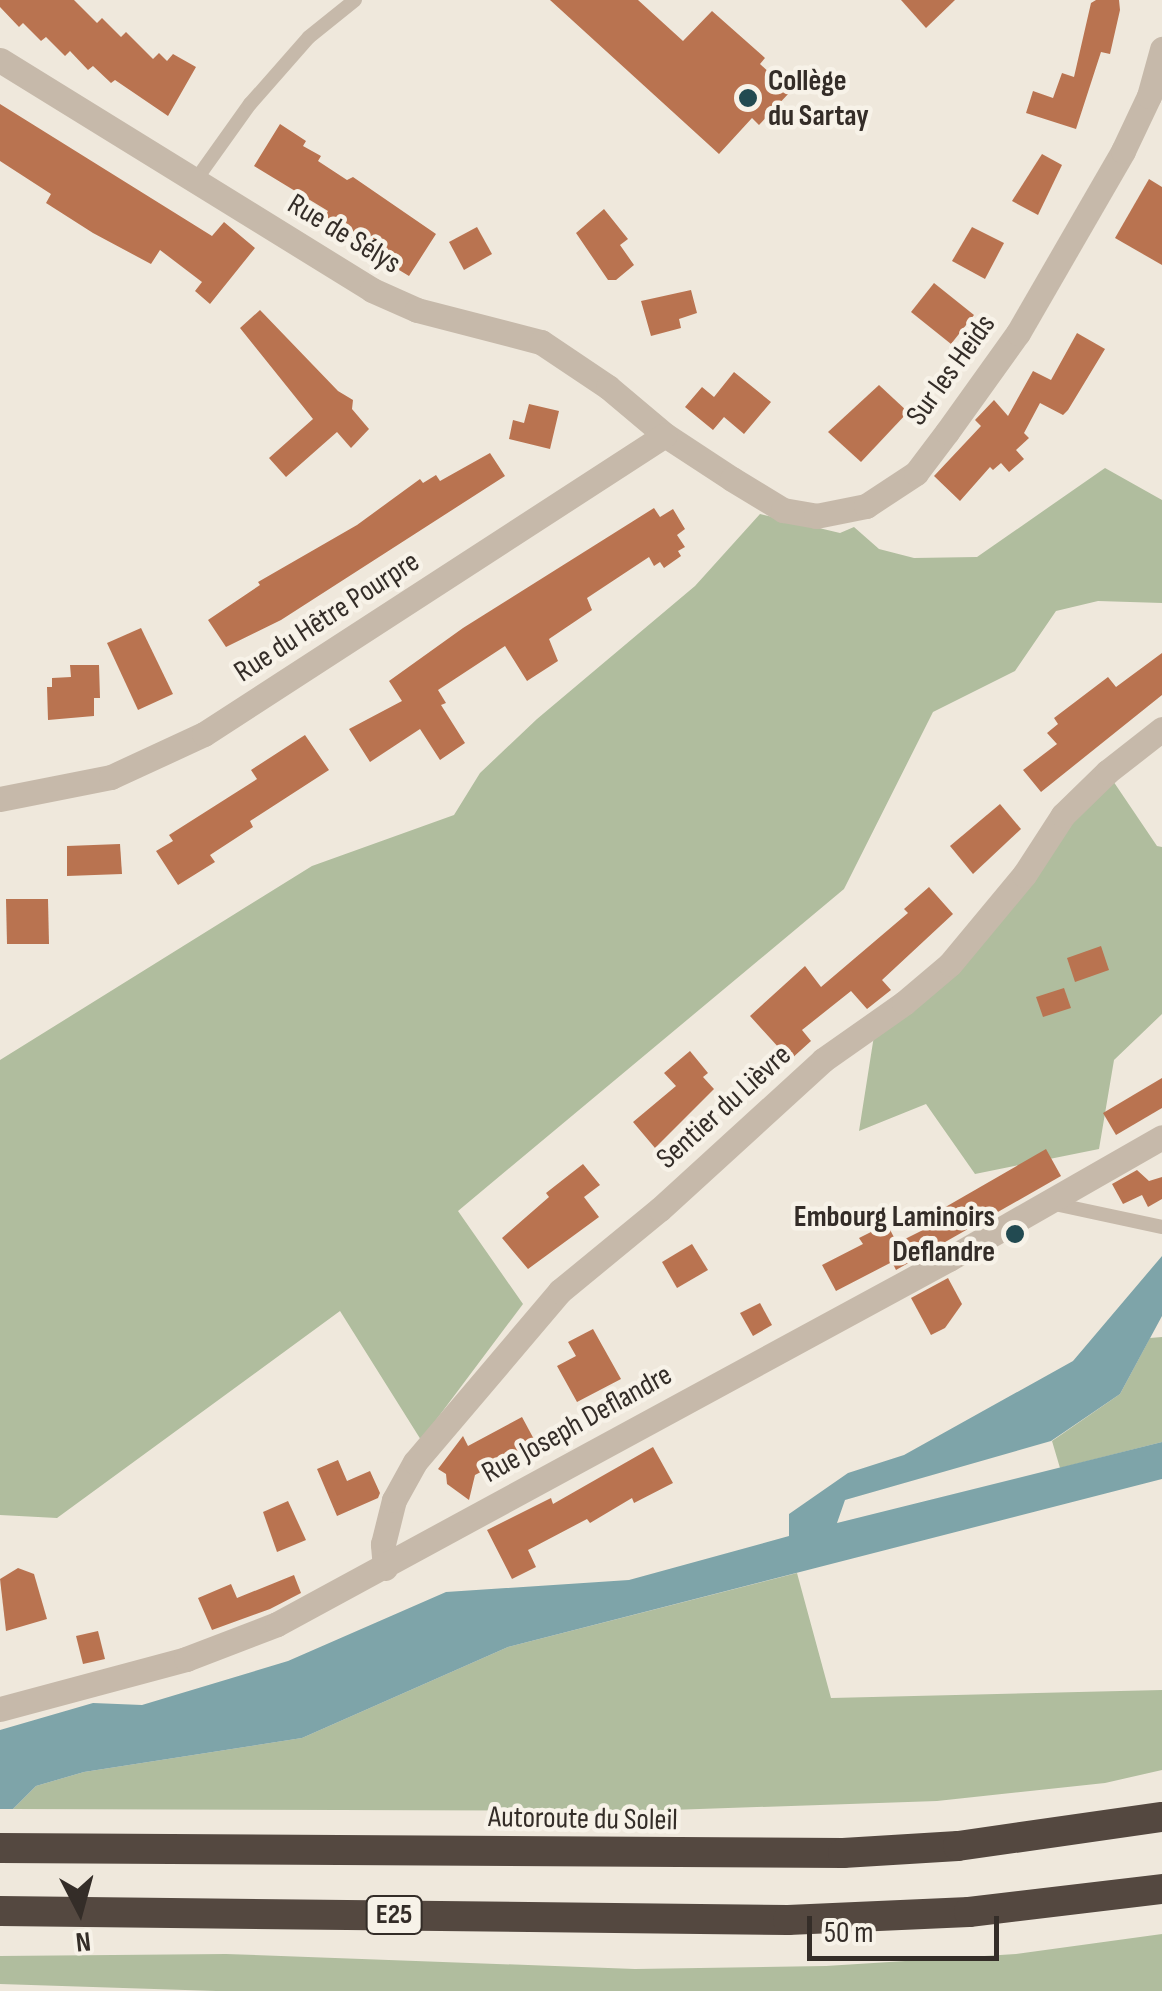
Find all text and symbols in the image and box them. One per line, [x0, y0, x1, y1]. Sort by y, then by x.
place label: Collège du Sartay [768, 63, 869, 134]
marker: Collège du Sartay [737, 87, 759, 109]
street label: Rue de Sélys [281, 186, 407, 282]
street label: Sur les Heids [899, 308, 1003, 432]
street label: Rue du Hêtre Pourpre [228, 544, 426, 690]
street label: Sentier du Lièvre [649, 1037, 799, 1177]
place label: Embourg Laminoirs Deflandre [794, 1199, 995, 1270]
marker: Embourg Laminoirs Deflandre [1004, 1223, 1026, 1245]
street label: Rue Joseph Deflandre [476, 1357, 678, 1491]
street label: Autoroute du Soleil [488, 1799, 678, 1839]
north arrow [30, 1861, 130, 1961]
road number: E25 [364, 1892, 424, 1938]
scale bar [812, 1896, 1004, 1958]
text: 50 m [824, 1915, 873, 1951]
text: N [74, 1924, 92, 1959]

